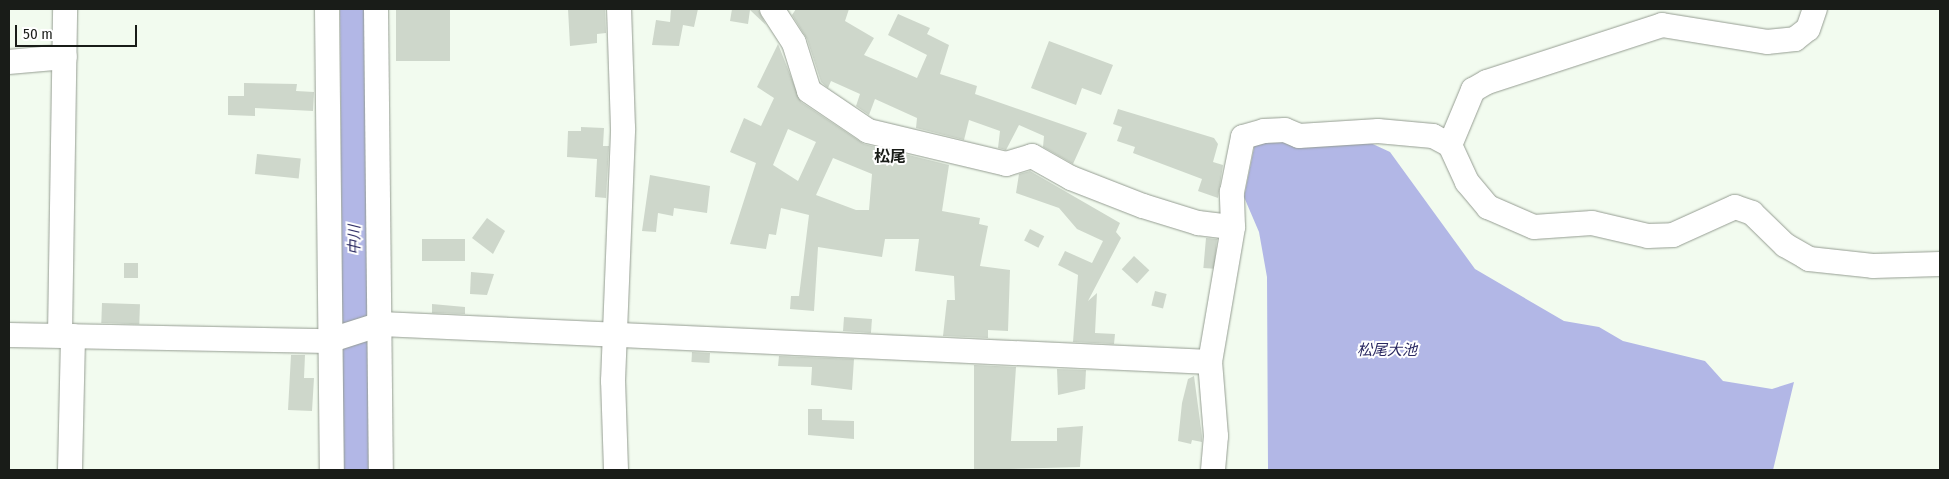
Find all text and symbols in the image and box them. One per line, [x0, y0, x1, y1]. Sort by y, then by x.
scale bar [18, 15, 140, 47]
text: 50 m [23, 25, 53, 43]
district label: 松尾 [874, 147, 906, 167]
water label: 中川 [346, 225, 364, 255]
water label: 松尾大池 [1357, 342, 1417, 360]

